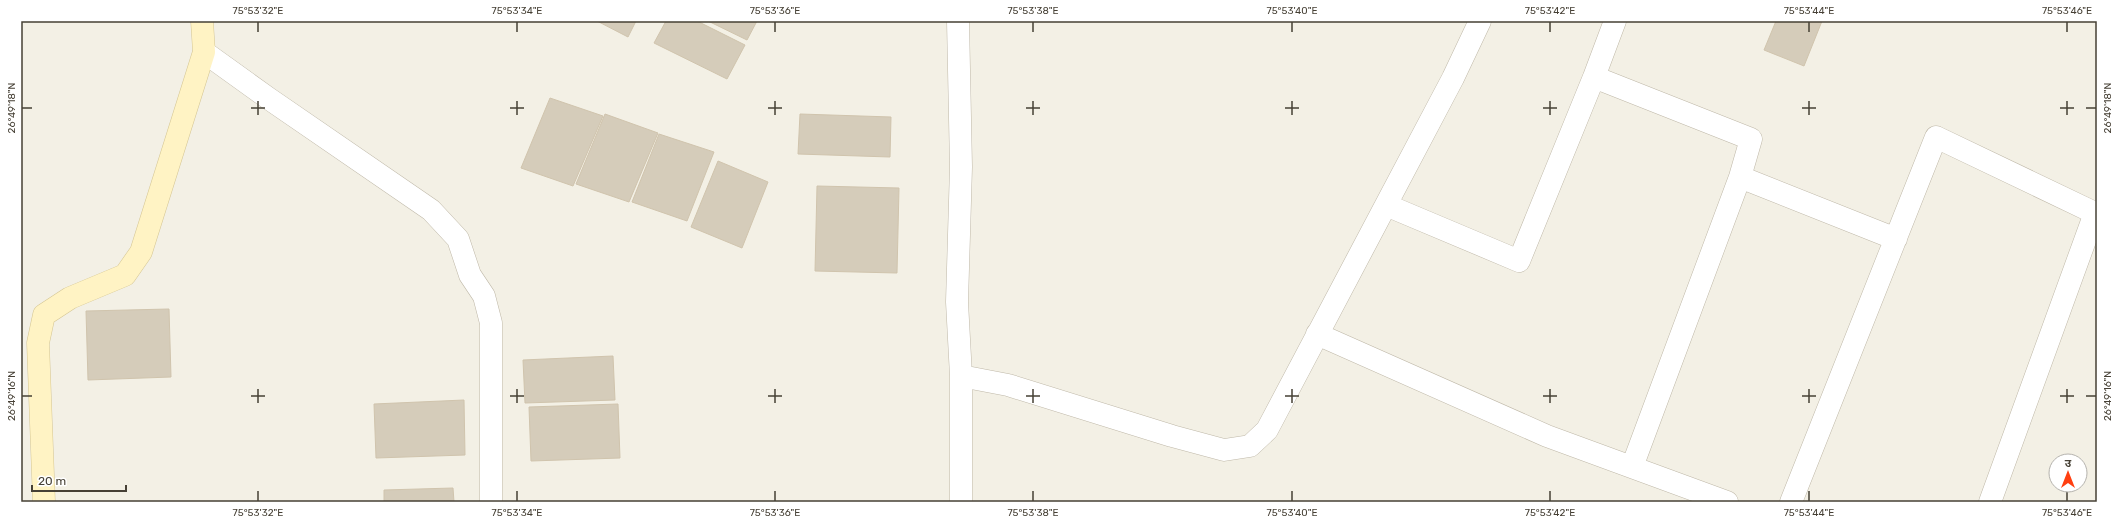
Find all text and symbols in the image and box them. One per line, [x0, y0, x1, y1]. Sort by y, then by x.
text: 75°53'32"E [233, 5, 283, 17]
text: 75°53'34"E [492, 5, 542, 17]
text: 75°53'36"E [750, 5, 800, 17]
text: 75°53'38"E [1007, 5, 1059, 17]
text: 75°53'40"E [1267, 5, 1317, 17]
text: 75°53'42"E [1525, 5, 1575, 17]
text: 75°53'44"E [1784, 5, 1834, 17]
text: 75°53'46"E [2042, 5, 2092, 17]
text: 26°49'18"N [6, 82, 18, 133]
text: 26°49'18"N [2102, 82, 2114, 133]
text: 26°49'16"N [6, 371, 18, 421]
text: 26°49'16"N [2102, 371, 2114, 421]
north arrow [2048, 453, 2088, 493]
text: उ [2065, 457, 2072, 470]
scale bar [32, 467, 126, 493]
text: 20 m [38, 474, 66, 488]
text: 75°53'32"E [233, 507, 283, 519]
text: 75°53'34"E [492, 507, 542, 519]
text: 75°53'36"E [750, 507, 800, 519]
text: 75°53'38"E [1007, 507, 1059, 519]
text: 75°53'40"E [1267, 507, 1317, 519]
text: 75°53'42"E [1525, 507, 1575, 519]
text: 75°53'44"E [1784, 507, 1834, 519]
text: 75°53'46"E [2042, 507, 2092, 519]

